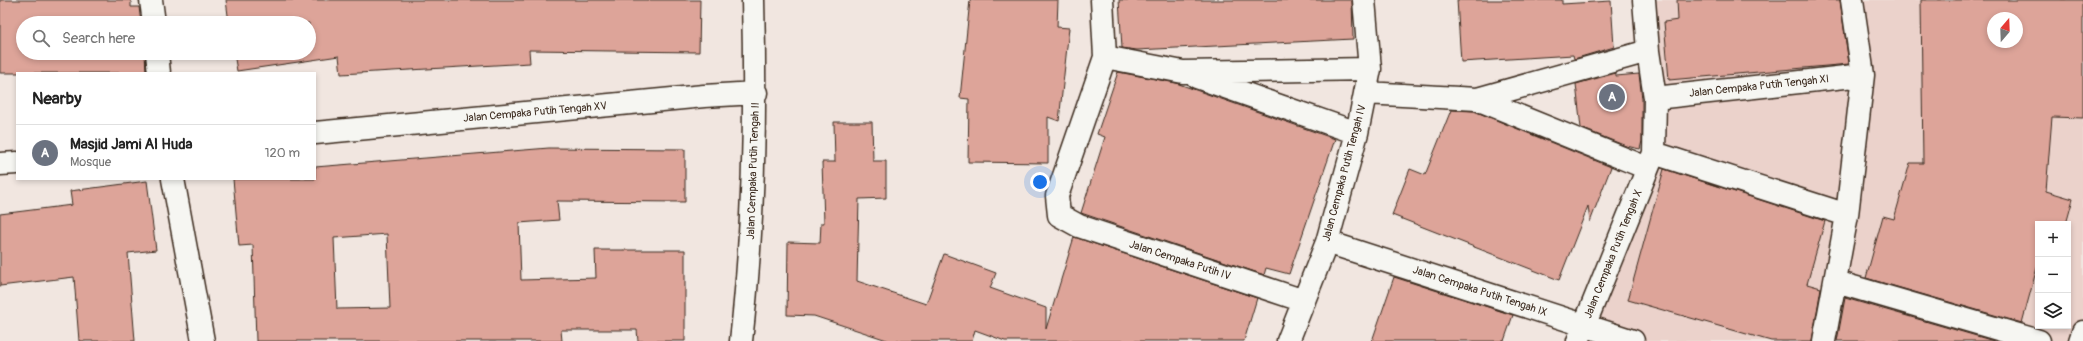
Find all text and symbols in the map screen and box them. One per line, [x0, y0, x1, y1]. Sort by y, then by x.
north arrow [1987, 12, 2023, 48]
search box [16, 16, 316, 60]
icon: search [30, 27, 52, 49]
text: Search here [62, 29, 135, 48]
street label: Jalan Cempaka Putih Tengah XI [1688, 72, 1830, 100]
pin: A [1599, 82, 1625, 112]
text: Nearby [32, 88, 81, 109]
street label: Jalan Cempaka Putih Tengah XV [463, 99, 607, 125]
street label: Jalan Cempaka Putih Tengah II [744, 102, 762, 240]
street label: Jalan Cempaka Putih Tengah IV [1319, 103, 1369, 243]
text: Masjid Jami Al Huda [70, 135, 193, 154]
text: A [41, 145, 49, 161]
text: 120 m [264, 145, 300, 161]
text: Mosque [70, 154, 111, 170]
your location [1030, 172, 1050, 192]
street label: Jalan Cempaka Putih Tengah X [1581, 188, 1645, 320]
map controls [2035, 221, 2071, 329]
button: + [2035, 221, 2071, 257]
street label: Jalan Cempaka Putih IV [1128, 237, 1232, 283]
button: − [2035, 257, 2071, 293]
street label: Jalan Cempaka Putih Tengah IX [1411, 263, 1549, 319]
button: layers [2035, 293, 2071, 329]

